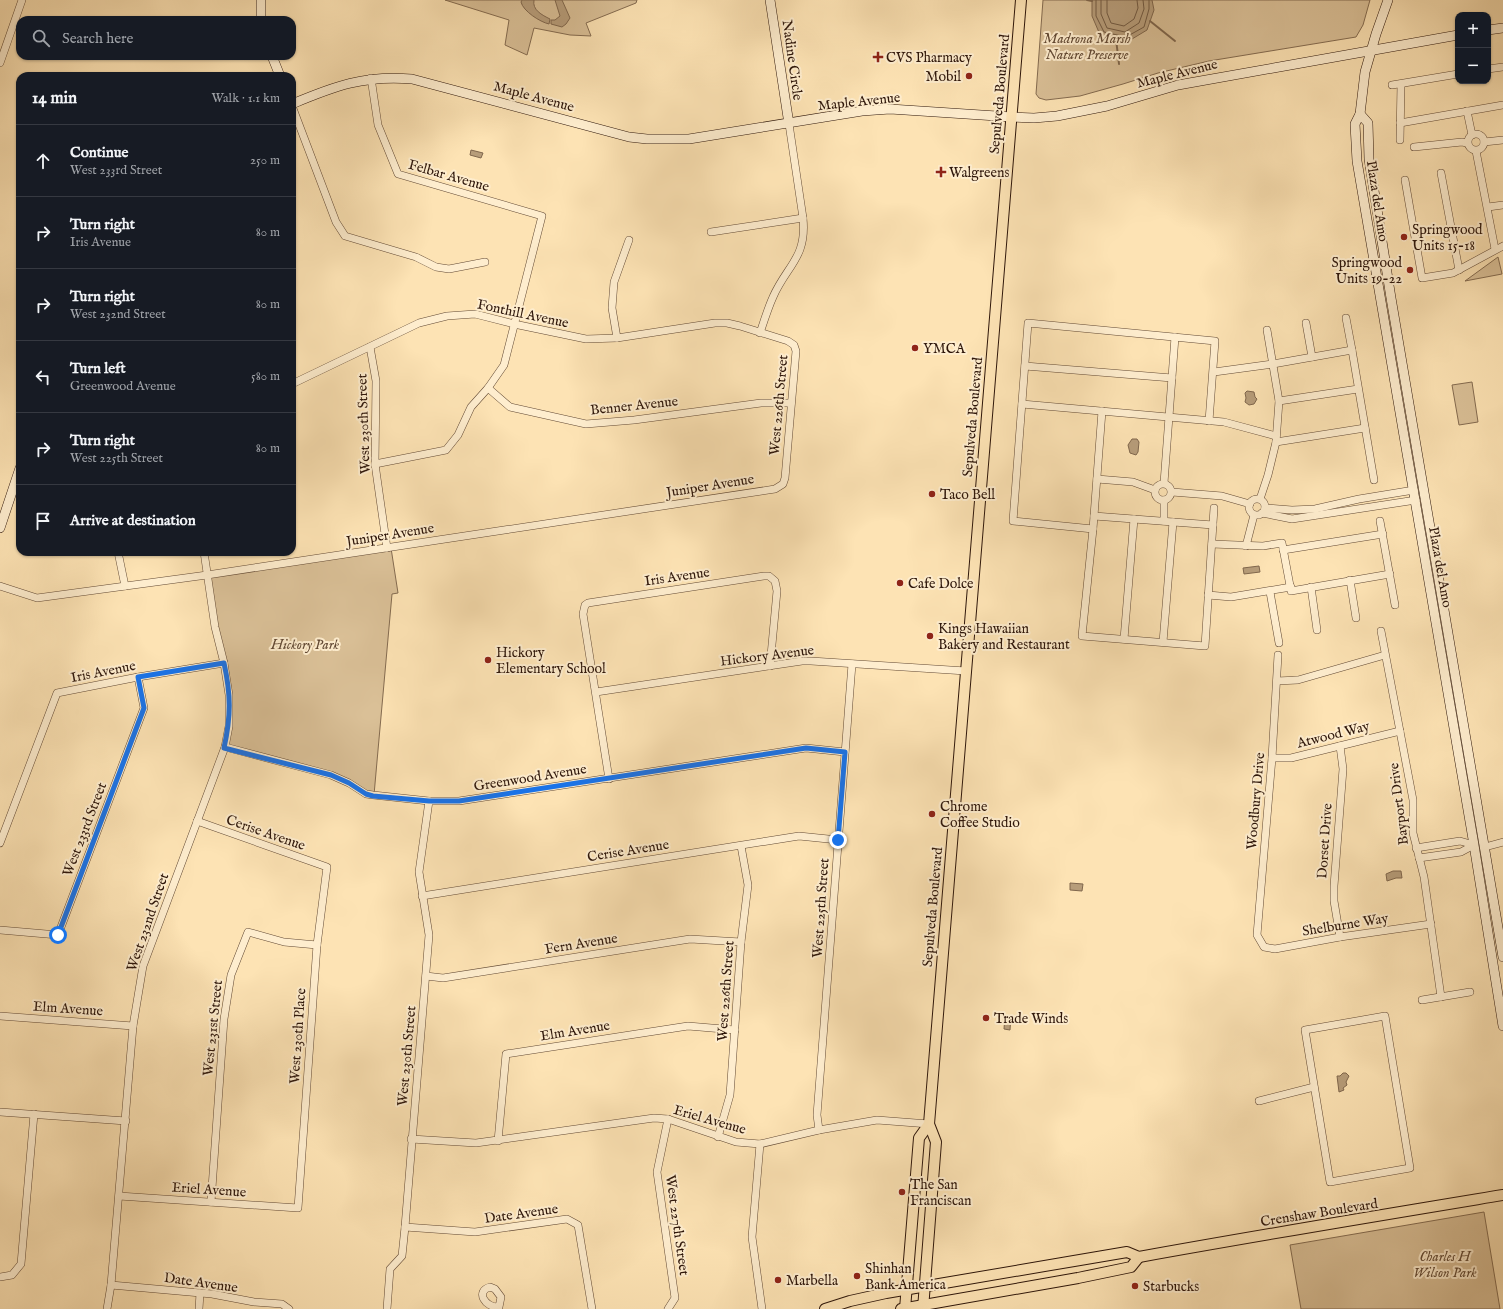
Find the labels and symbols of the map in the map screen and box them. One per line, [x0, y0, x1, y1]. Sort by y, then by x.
street label: Nadine Circle [777, 19, 807, 102]
park label: Madrona Marsh Nature Preserve [1043, 30, 1131, 64]
street label: Sepulveda Boulevard [986, 33, 1014, 155]
place label: CVS Pharmacy [886, 49, 972, 67]
marker: CVS Pharmacy [873, 52, 883, 62]
street label: Maple Avenue [1135, 55, 1220, 93]
place label: Mobil [925, 68, 961, 86]
marker: Mobil [964, 71, 974, 81]
street label: Maple Avenue [491, 78, 577, 117]
street label: Maple Avenue [817, 89, 902, 115]
street label: Felbar Avenue [406, 156, 492, 196]
street label: Plaza del Amo [1362, 159, 1392, 244]
place label: Walgreens [949, 164, 1009, 182]
marker: Walgreens [936, 167, 946, 177]
place label: Springwood Units 15-18 [1412, 221, 1483, 255]
marker: Springwood Units 15-18 [1399, 232, 1409, 242]
place label: Springwood Units 19-22 [1331, 254, 1403, 288]
marker: Springwood Units 19-22 [1405, 265, 1415, 275]
street label: Fonthill Avenue [475, 295, 571, 333]
place label: YMCA [923, 340, 966, 358]
marker: YMCA [910, 343, 920, 353]
street label: West 226th Street [766, 354, 792, 456]
street label: Sepulveda Boulevard [959, 356, 987, 478]
street label: West 230th Street [353, 373, 375, 475]
street label: Benner Avenue [589, 392, 679, 420]
street label: Juniper Avenue [663, 470, 756, 502]
place label: Taco Bell [940, 486, 995, 504]
marker: Taco Bell [927, 489, 937, 499]
street label: Juniper Avenue [343, 519, 436, 551]
street label: Plaza del Amo [1424, 525, 1456, 610]
street label: Iris Avenue [643, 563, 711, 590]
place label: Cafe Dolce [908, 575, 974, 593]
marker: Cafe Dolce [895, 578, 905, 588]
place label: Kings Hawaiian Bakery and Restaurant [938, 620, 1070, 654]
marker: Kings Hawaiian Bakery and Restaurant [925, 631, 935, 641]
park label: Hickory Park [270, 636, 339, 654]
street label: Hickory Avenue [719, 641, 816, 671]
place label: Hickory Elementary School [496, 644, 606, 678]
marker: Hickory Elementary School [483, 655, 493, 665]
street label: Iris Avenue [69, 657, 138, 687]
street label: Atwood Way [1294, 717, 1372, 753]
street label: Woodbury Drive [1243, 751, 1269, 850]
street label: Greenwood Avenue [472, 760, 588, 796]
street label: Bayport Drive [1385, 761, 1413, 846]
street label: West 233rd Street [59, 780, 111, 879]
place label: Chrome Coffee Studio [940, 798, 1020, 832]
street label: Dorset Drive [1313, 802, 1337, 879]
marker: Chrome Coffee Studio [927, 809, 937, 819]
street label: Cerise Avenue [224, 811, 308, 855]
route end [829, 831, 847, 849]
street label: Cerise Avenue [586, 836, 671, 866]
street label: Sepulveda Boulevard [919, 846, 947, 968]
street label: West 225th Street [809, 857, 833, 959]
street label: West 232nd Street [123, 871, 173, 974]
street label: Shelburne Way [1301, 909, 1390, 941]
route start [49, 926, 67, 944]
street label: Fern Avenue [543, 929, 619, 959]
street label: West 226th Street [713, 940, 739, 1042]
street label: West 231st Street [199, 979, 227, 1077]
street label: West 230th Place [286, 987, 310, 1085]
street label: Elm Avenue [32, 998, 104, 1020]
street label: West 230th Street [394, 1005, 420, 1107]
place label: Trade Winds [994, 1010, 1068, 1028]
marker: Trade Winds [981, 1013, 991, 1023]
street label: Elm Avenue [539, 1017, 612, 1045]
street label: Eriel Avenue [671, 1101, 749, 1139]
street label: West 227th Street [661, 1174, 693, 1277]
place label: The San Franciscan [910, 1176, 972, 1210]
street label: Eriel Avenue [171, 1178, 247, 1202]
marker: The San Franciscan [897, 1187, 907, 1197]
street label: Crenshaw Boulevard [1259, 1195, 1380, 1231]
street label: Date Avenue [483, 1200, 560, 1228]
park label: Charles H Wilson Park [1413, 1248, 1477, 1282]
place label: Shinhan Bank America [865, 1260, 947, 1294]
street label: Date Avenue [163, 1269, 239, 1297]
marker: Shinhan Bank America [852, 1271, 862, 1281]
place label: Marbella [786, 1272, 839, 1290]
marker: Marbella [773, 1275, 783, 1285]
place label: Starbucks [1143, 1278, 1199, 1296]
marker: Starbucks [1130, 1281, 1140, 1291]

